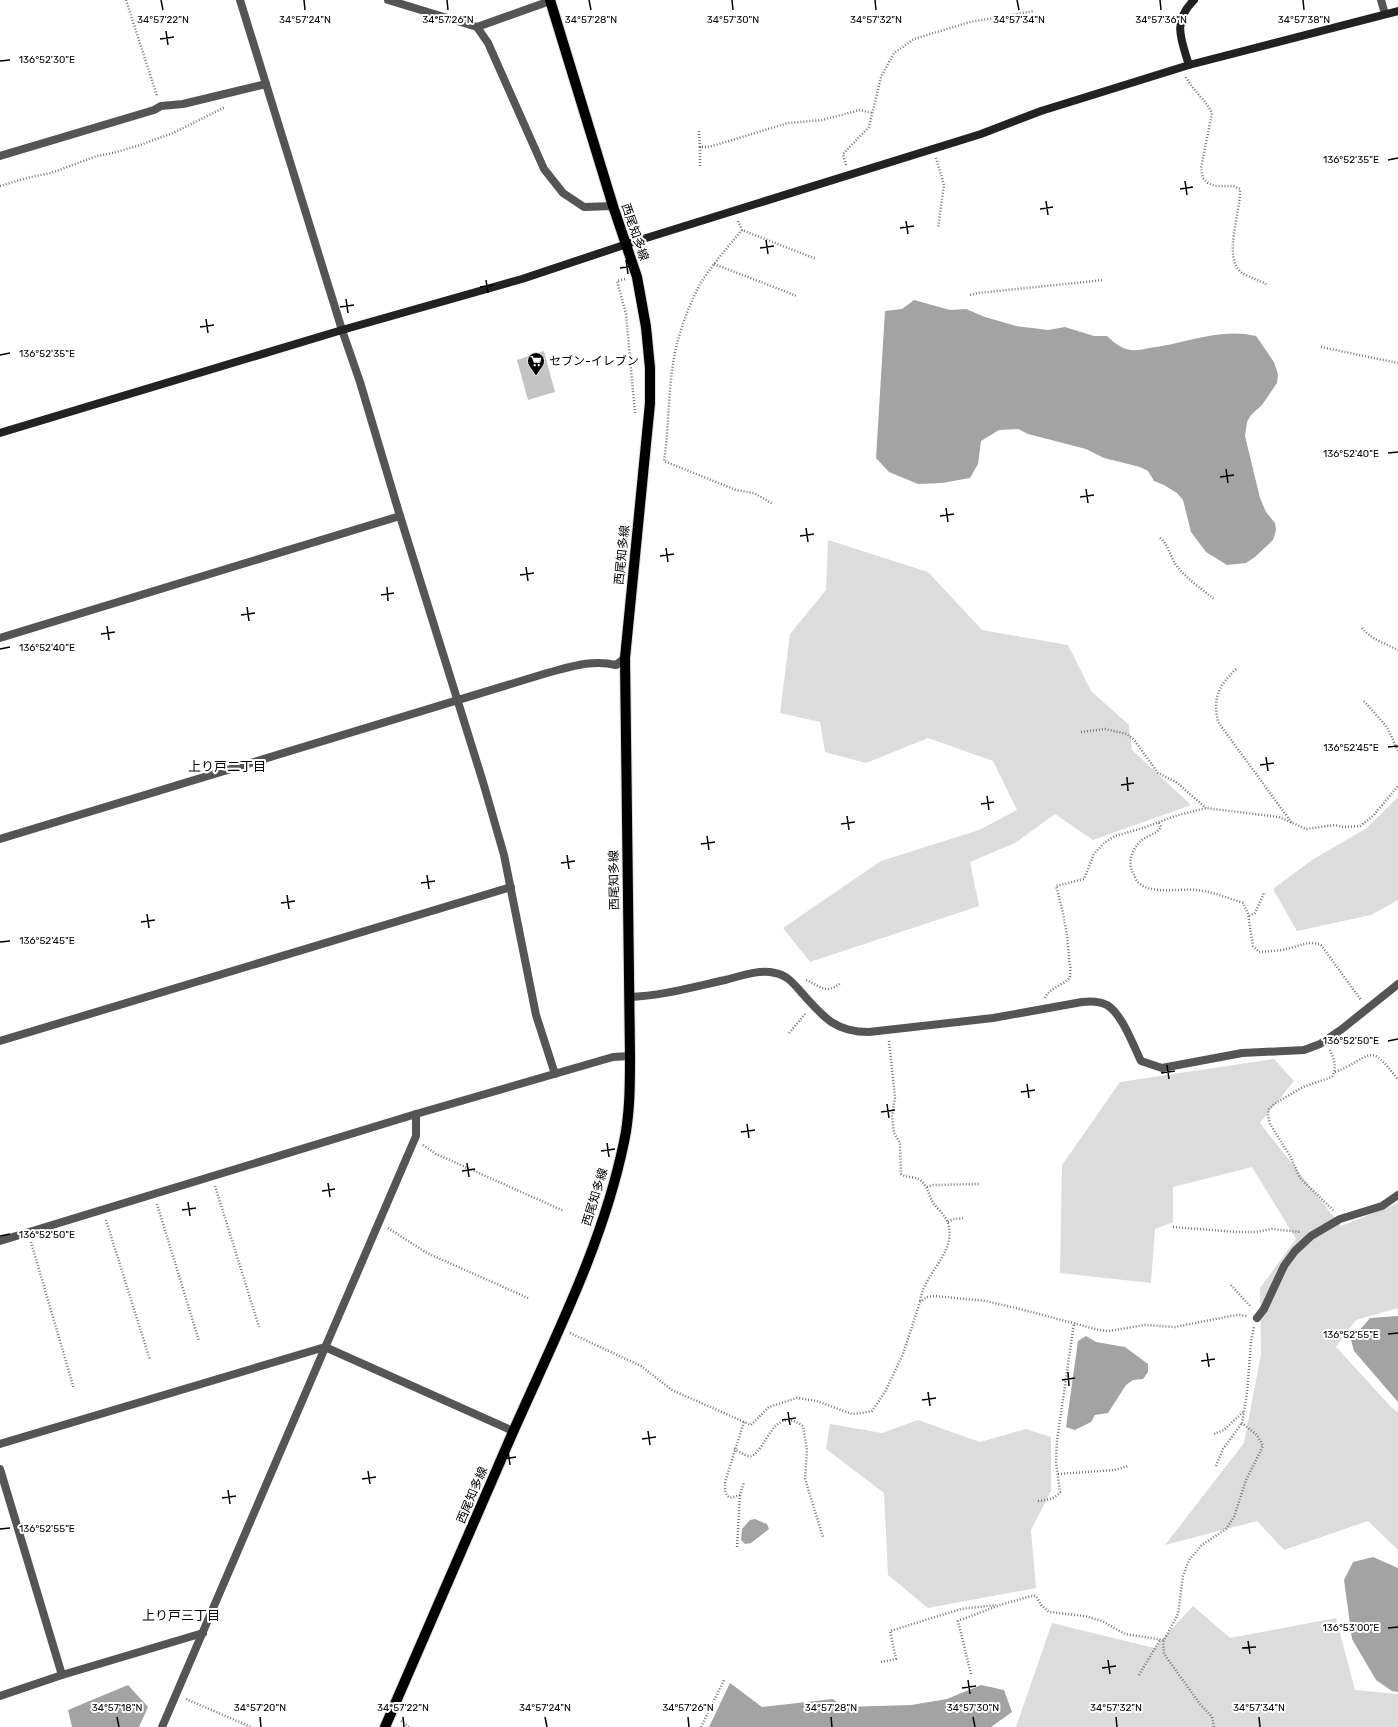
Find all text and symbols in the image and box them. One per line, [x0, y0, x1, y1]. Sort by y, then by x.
text: 34°57'22"N [137, 14, 189, 26]
text: 34°57'24"N [279, 14, 331, 26]
text: 34°57'26"N [422, 14, 474, 26]
text: 34°57'28"N [565, 14, 617, 26]
text: 34°57'30"N [707, 14, 759, 26]
text: 34°57'32"N [850, 14, 902, 26]
text: 34°57'34"N [993, 14, 1045, 26]
text: 34°57'36"N [1135, 14, 1187, 26]
text: 34°57'38"N [1278, 14, 1330, 26]
text: 136°52'30"E [19, 54, 75, 66]
text: 136°52'35"E [1323, 154, 1379, 166]
street label: 西尾知多線 [619, 201, 651, 263]
text: 136°52'35"E [19, 348, 75, 360]
supermarket icon: セブン-イレブン [526, 351, 546, 376]
place label: セブン-イレブン [549, 354, 639, 368]
text: 136°52'40"E [1323, 448, 1379, 460]
street label: 西尾知多線 [612, 524, 632, 586]
text: 136°52'40"E [19, 642, 75, 654]
text: 136°52'45"E [1323, 742, 1379, 754]
district label: 上り戸二丁目 [188, 759, 266, 774]
street label: 西尾知多線 [606, 850, 622, 910]
text: 136°52'45"E [19, 935, 75, 947]
text: 136°52'50"E [1323, 1035, 1379, 1047]
street label: 西尾知多線 [580, 1166, 610, 1228]
text: 136°52'50"E [19, 1229, 75, 1241]
text: 136°52'55"E [1323, 1329, 1379, 1341]
street label: 西尾知多線 [454, 1465, 490, 1525]
text: 136°52'55"E [19, 1523, 75, 1535]
district label: 上り戸三丁目 [142, 1608, 220, 1623]
text: 136°53'00"E [1323, 1622, 1379, 1634]
text: 34°57'18"N [92, 1702, 142, 1714]
text: 34°57'20"N [234, 1702, 286, 1714]
text: 34°57'22"N [377, 1702, 429, 1714]
text: 34°57'24"N [519, 1702, 571, 1714]
text: 34°57'26"N [662, 1702, 714, 1714]
text: 34°57'28"N [805, 1702, 857, 1714]
text: 34°57'30"N [947, 1702, 999, 1714]
text: 34°57'32"N [1090, 1702, 1142, 1714]
text: 34°57'34"N [1233, 1702, 1285, 1714]

